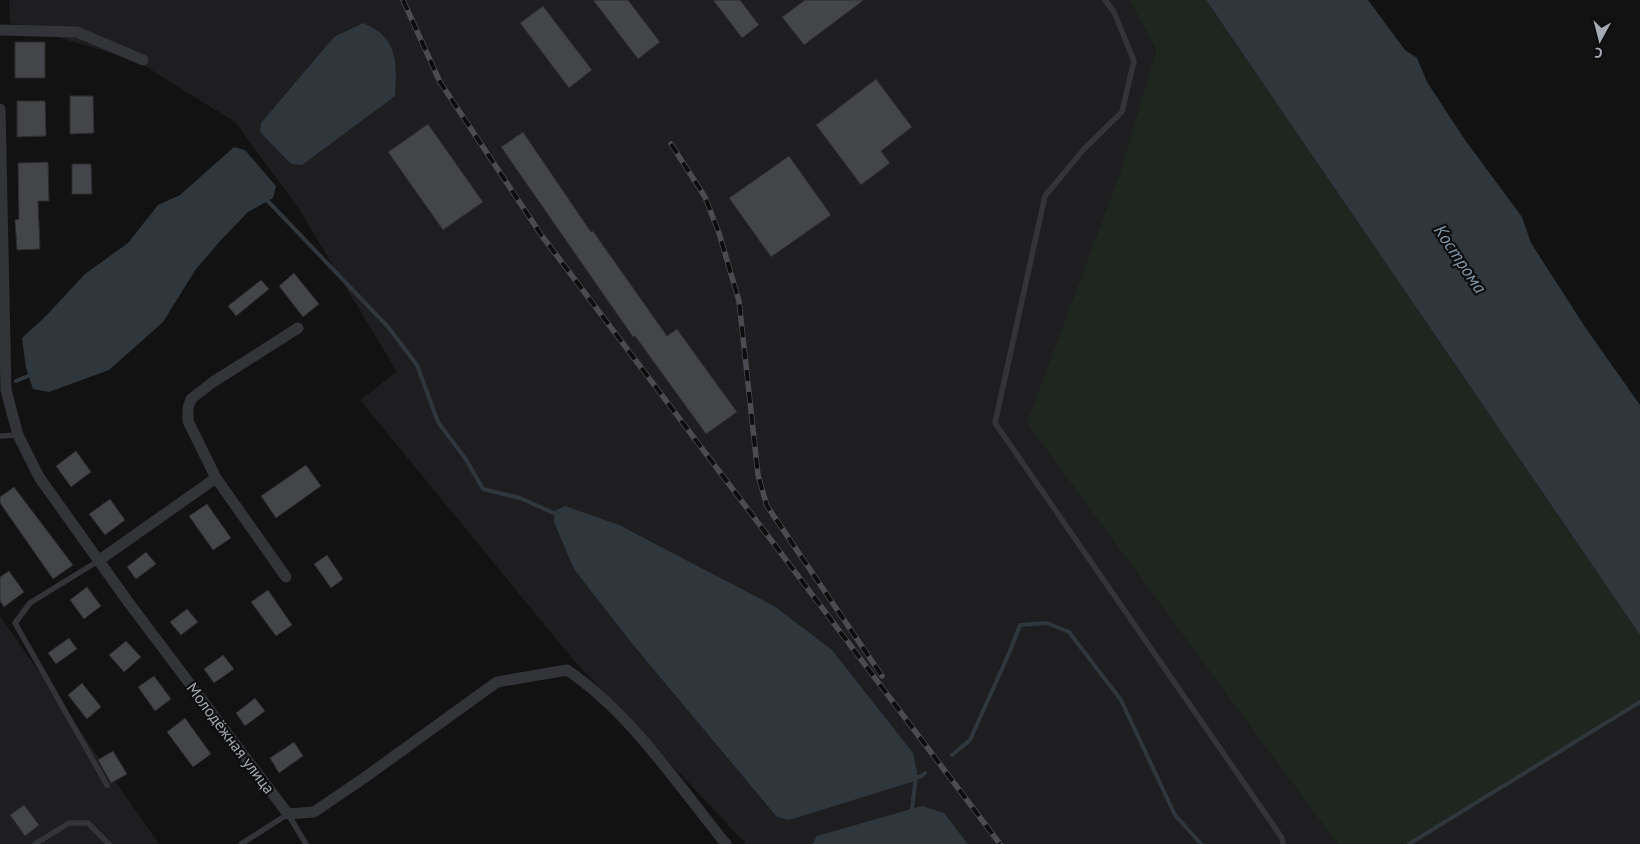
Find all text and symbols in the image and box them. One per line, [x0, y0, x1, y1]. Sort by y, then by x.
north arrow [1575, 15, 1625, 65]
text: С [1593, 43, 1603, 62]
water label: Кострома [1429, 220, 1492, 298]
street label: Молодёжная улица [183, 678, 279, 798]

